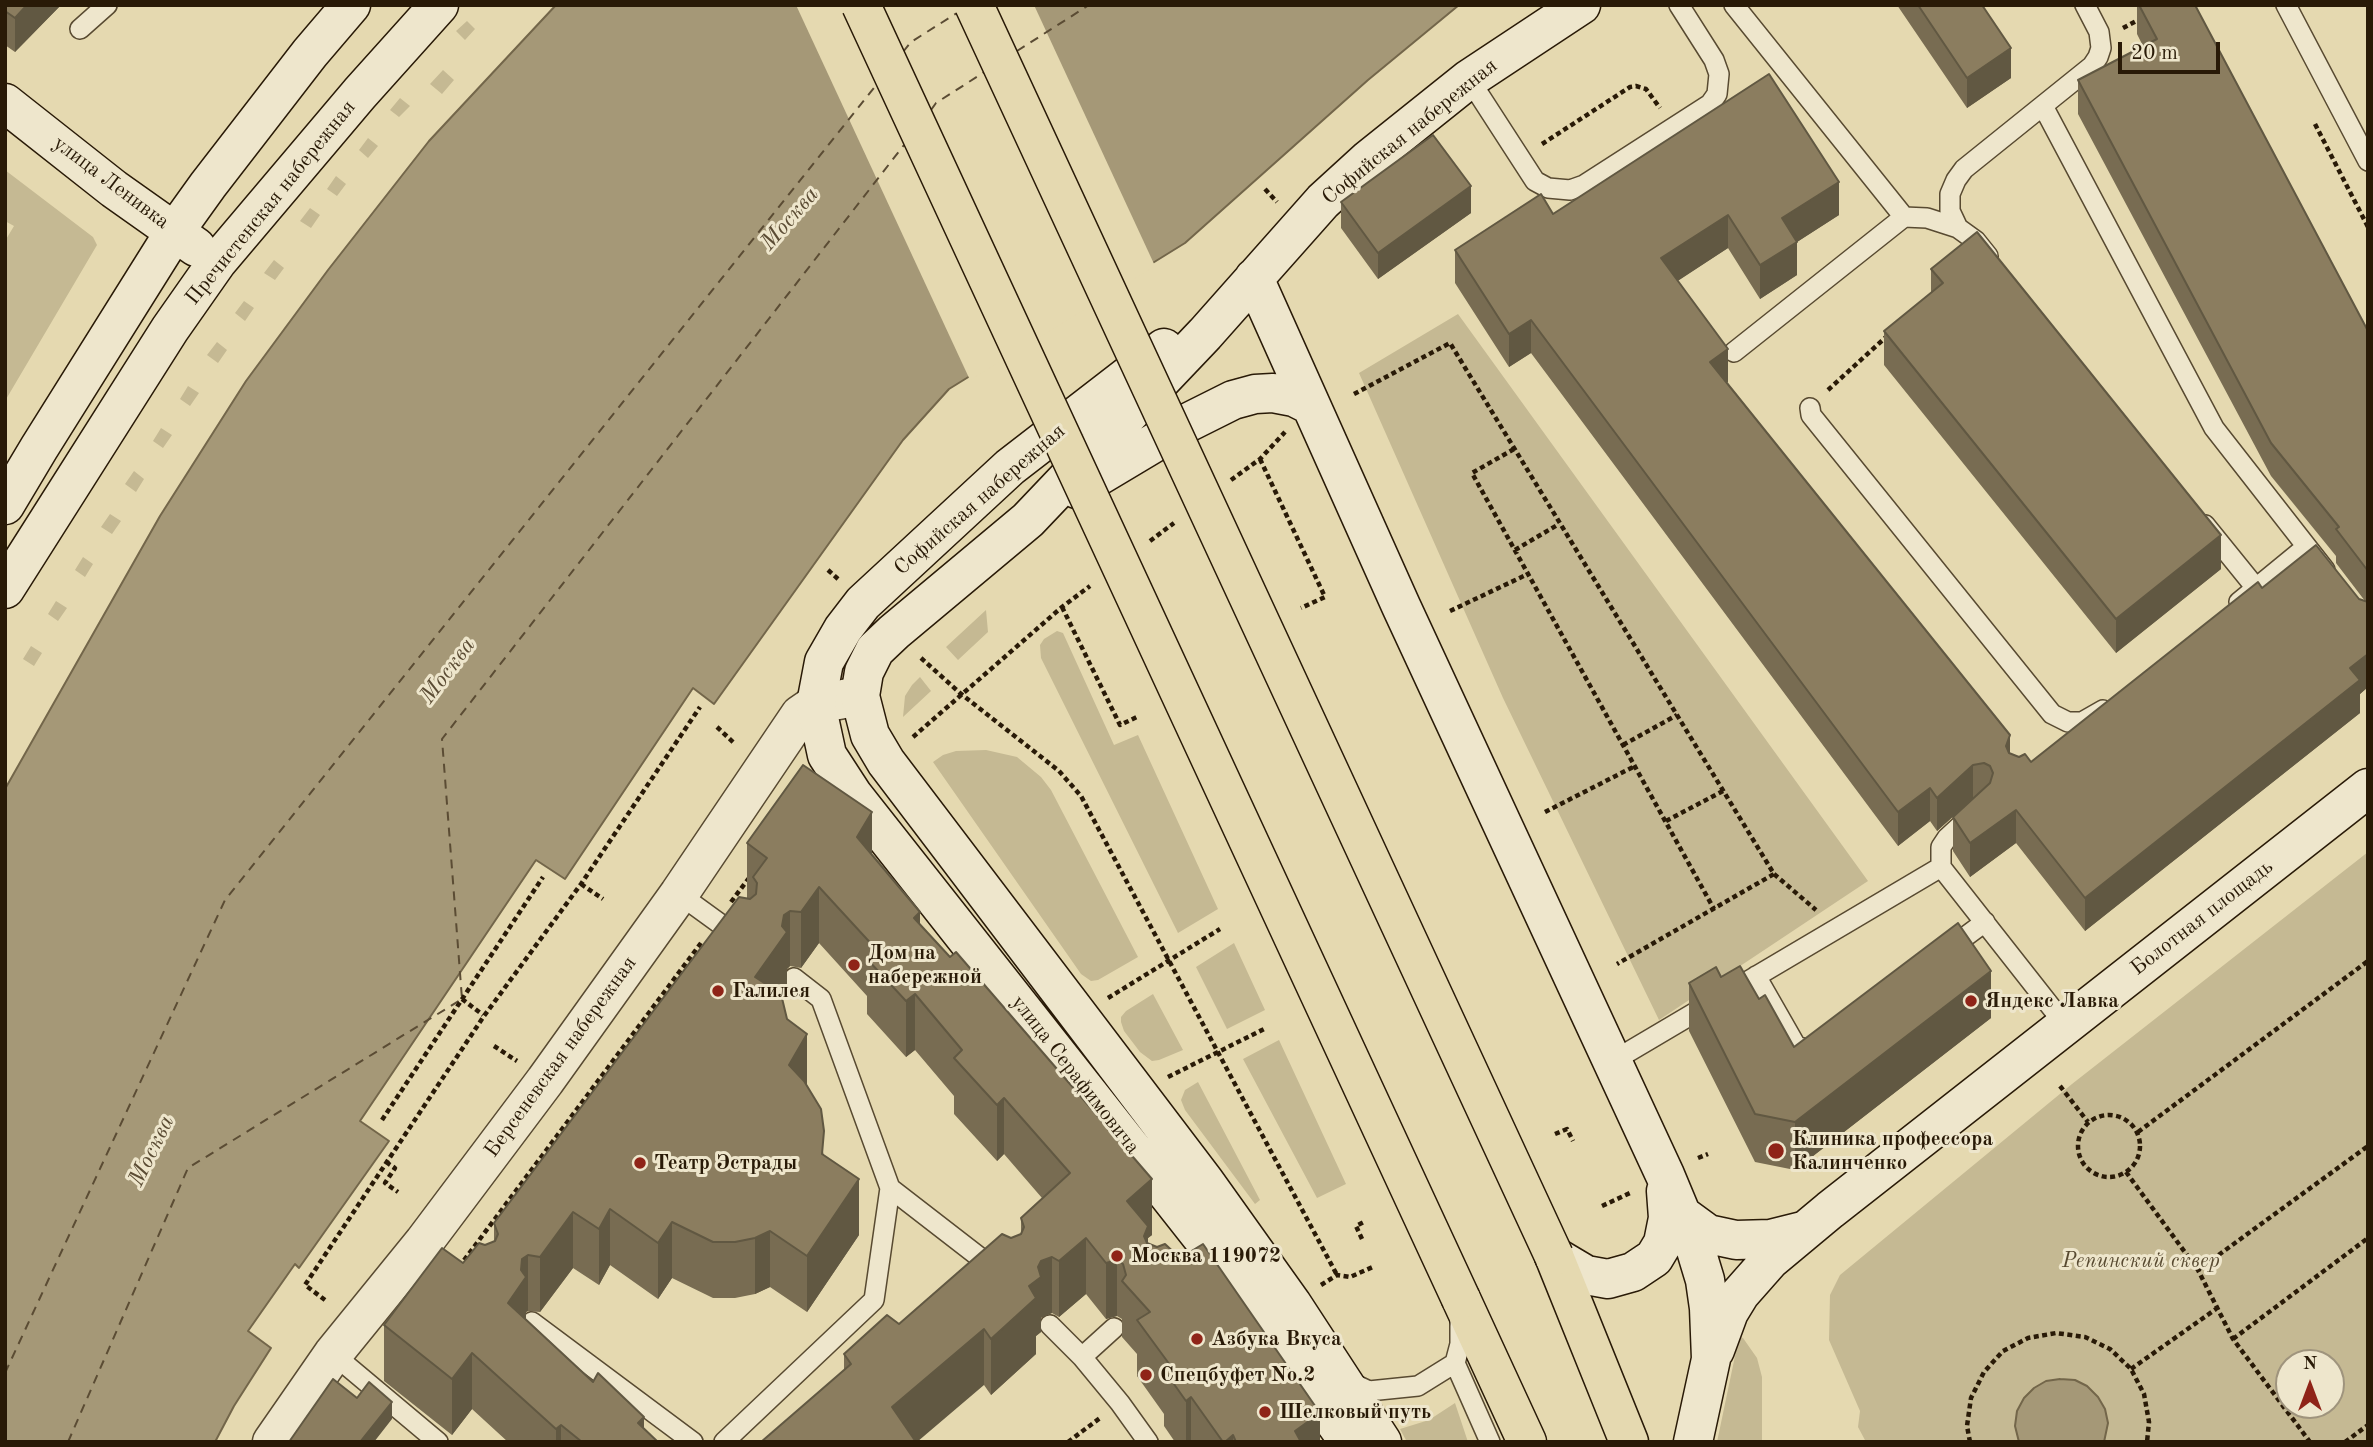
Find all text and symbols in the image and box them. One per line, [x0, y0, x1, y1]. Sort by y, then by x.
scale bar [2121, 28, 2222, 72]
text: 20 m [2131, 43, 2178, 64]
street label: Софийская набережная [1317, 54, 1503, 210]
street label: Пречистенская набережная [181, 95, 361, 311]
street label: улица Ленивка [48, 131, 174, 235]
water label: Москва [755, 181, 825, 257]
street label: Софийская набережная [889, 419, 1071, 581]
water label: Москва [414, 632, 482, 710]
street label: Болотная площадь [2126, 855, 2278, 981]
place label: Дом на набережной [868, 940, 982, 990]
street label: Берсеневская набережная [479, 951, 643, 1163]
marker: Дом на набережной [846, 957, 862, 973]
place label: Галилея [732, 978, 810, 1004]
marker: Галилея [710, 983, 726, 999]
place label: Яндекс Лавка [1985, 988, 2119, 1014]
street label: улица Серафимовича [1005, 991, 1145, 1159]
marker: Яндекс Лавка [1963, 993, 1979, 1009]
water label: Москва [123, 1111, 181, 1191]
place label: Клиника профессора Калинченко [1792, 1126, 1993, 1176]
marker: Клиника профессора Калинченко [1766, 1141, 1786, 1161]
place label: Театр Эстрады [654, 1150, 797, 1176]
marker: Театр Эстрады [632, 1155, 648, 1171]
place label: Москва 119072 [1131, 1243, 1281, 1269]
marker: Москва 119072 [1109, 1248, 1125, 1264]
park label: Репинский сквер [2062, 1248, 2220, 1274]
place label: Азбука Вкуса [1211, 1326, 1342, 1352]
marker: Азбука Вкуса [1189, 1331, 1205, 1347]
north arrow [2275, 1349, 2345, 1419]
text: N [2303, 1355, 2317, 1374]
place label: Спецбуфет No.2 [1160, 1362, 1315, 1388]
marker: Спецбуфет No.2 [1138, 1367, 1154, 1383]
place label: Шелковый путь [1279, 1399, 1431, 1425]
marker: Шелковый путь [1257, 1404, 1273, 1420]

